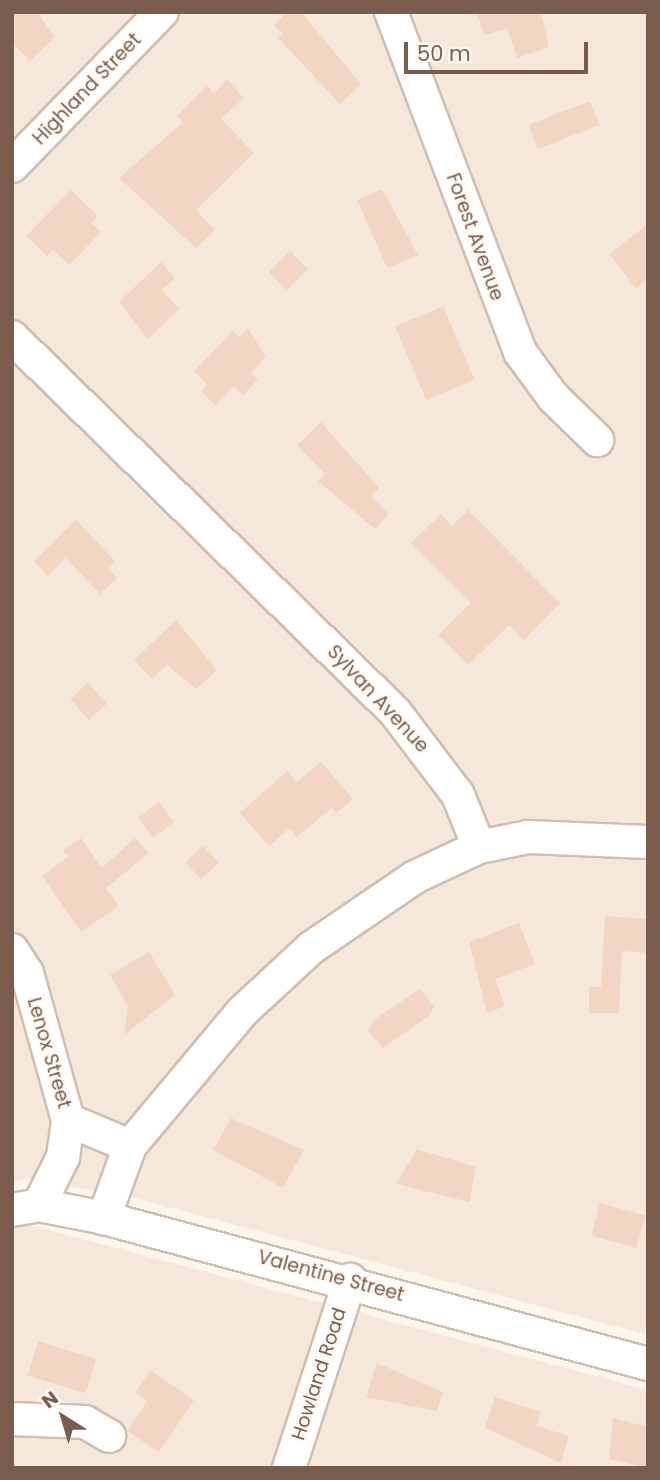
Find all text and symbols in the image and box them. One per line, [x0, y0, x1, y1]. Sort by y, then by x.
scale bar [408, 28, 592, 72]
street label: Highland Street [28, 29, 146, 149]
text: 50 m [417, 39, 471, 68]
street label: Forest Avenue [441, 170, 509, 304]
street label: Sylvan Avenue [322, 641, 434, 757]
street label: Lenox Street [22, 995, 76, 1111]
street label: Valentine Street [255, 1246, 407, 1306]
street label: Howland Road [287, 1305, 351, 1443]
north arrow [28, 1382, 98, 1452]
text: N [36, 1385, 64, 1415]

